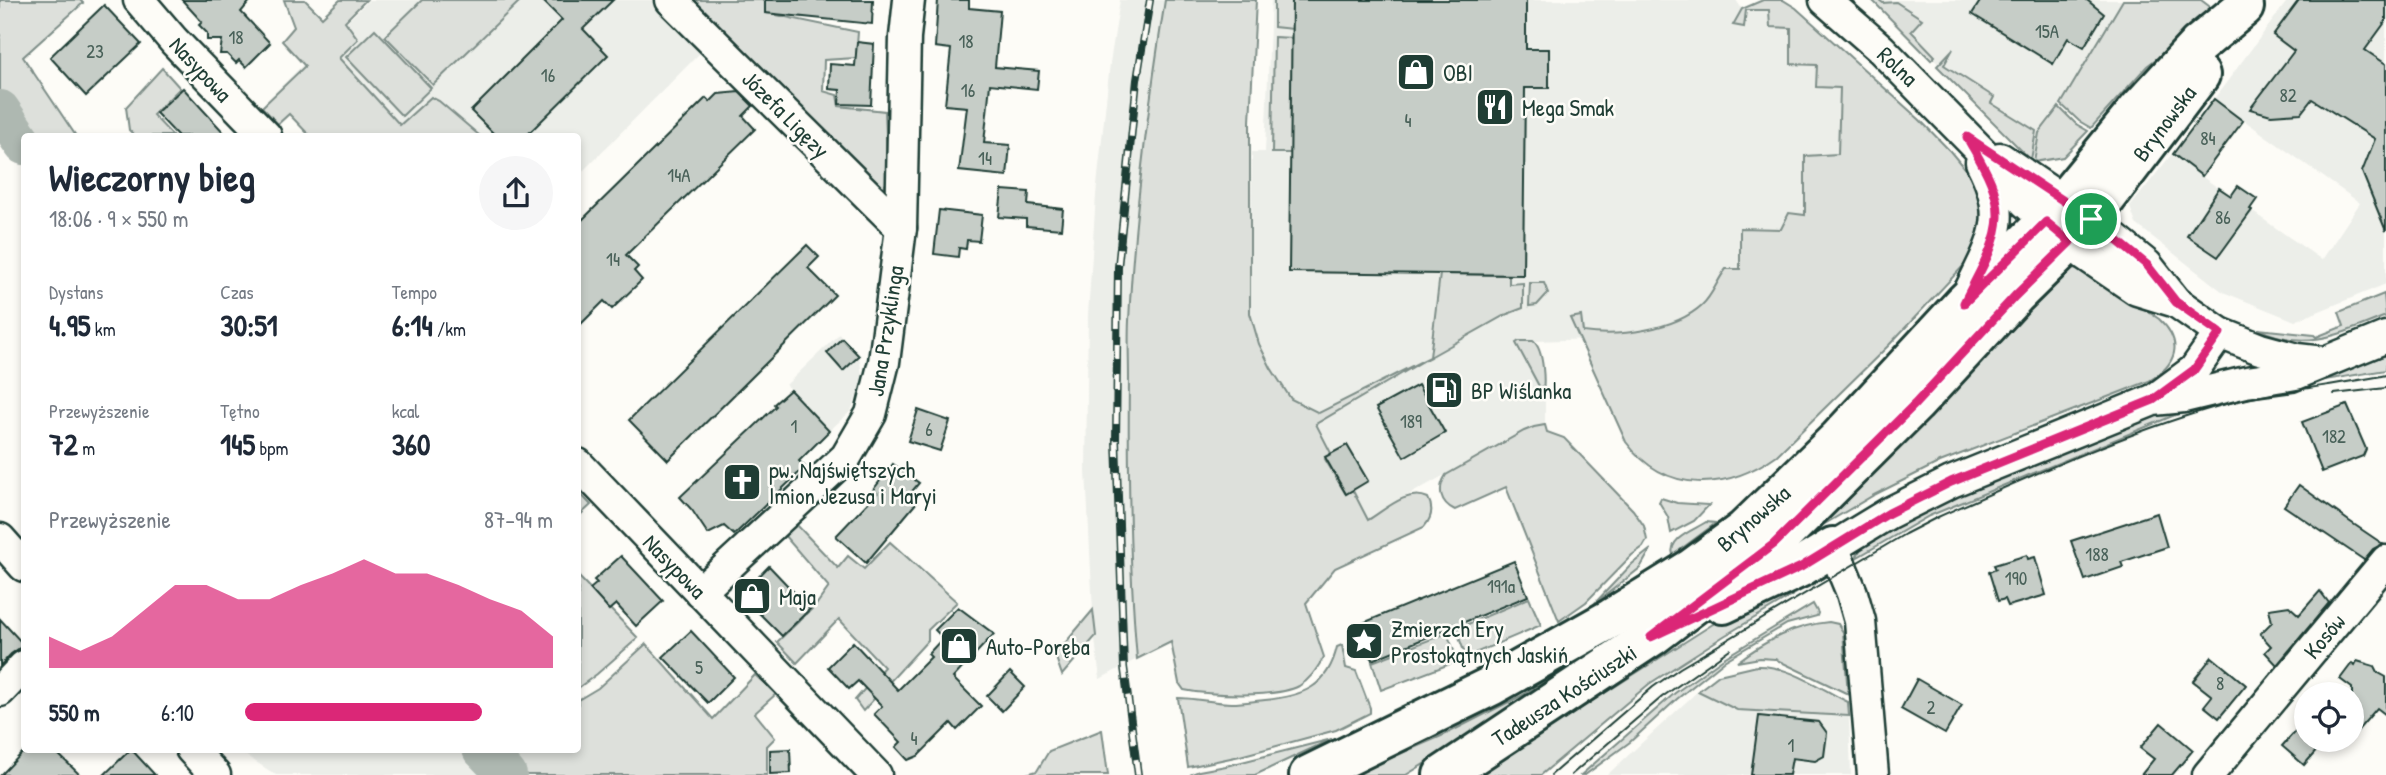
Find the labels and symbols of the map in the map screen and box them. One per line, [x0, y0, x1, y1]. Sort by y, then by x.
house number: 15A [2035, 18, 2059, 44]
house number: 18 [228, 24, 244, 50]
house number: 18 [958, 28, 974, 54]
street label: Nasypowa [163, 30, 239, 108]
house number: 23 [86, 38, 104, 64]
street label: Rolna [1871, 39, 1925, 93]
shop icon: OBI [1395, 51, 1437, 93]
place label: OBI [1443, 57, 1473, 88]
house number: 16 [541, 62, 555, 88]
street label: Józefa Ligęzy [735, 63, 837, 165]
house number: 16 [961, 77, 975, 103]
street label: Brynowska [2125, 79, 2203, 167]
house number: 82 [2279, 82, 2297, 108]
restaurant icon: Mega Smak [1474, 86, 1516, 128]
place label: Mega Smak [1522, 92, 1615, 123]
house number: 4 [1404, 107, 1412, 133]
house number: 84 [2200, 125, 2216, 151]
house number: 14 [978, 145, 992, 171]
house number: 14A [667, 162, 691, 188]
pin [2061, 189, 2121, 249]
house number: 86 [2215, 204, 2231, 230]
house number: 14 [606, 246, 620, 272]
street label: Jana Przyklinga [859, 263, 911, 399]
fuel station icon: BP Wiślanka [1423, 369, 1465, 411]
place label: BP Wiślanka [1471, 375, 1571, 406]
house number: 189 [1400, 408, 1422, 434]
house number: 1 [791, 413, 798, 439]
house number: 6 [925, 416, 933, 442]
house number: 182 [2322, 423, 2346, 449]
place label: pw. Najświętszych Imion Jezusa i Maryi [769, 454, 937, 511]
church icon: pw. Najświętszych Imion Jezusa i Maryi [721, 461, 763, 503]
street label: Brynowska [1710, 477, 1796, 559]
street label: Nasypowa [637, 527, 713, 605]
house number: 188 [2085, 541, 2109, 567]
house number: 190 [2005, 565, 2027, 591]
house number: 191a [1487, 573, 1516, 599]
shop icon: Maja [731, 575, 773, 617]
place label: Maja [779, 581, 816, 612]
street label: Kosów [2296, 607, 2352, 665]
place label: Zmierzch Ery Prostokątnych Jaskiń [1391, 613, 1568, 670]
place icon: Zmierzch Ery Prostokątnych Jaskiń [1343, 620, 1385, 662]
shop icon: Auto-Poręba [938, 625, 980, 667]
place label: Auto-Poręba [986, 631, 1090, 662]
street label: Tadeusza Kościuszki [1486, 637, 1642, 753]
house number: 5 [695, 654, 703, 680]
house number: 8 [2216, 670, 2224, 696]
house number: 2 [1927, 694, 1936, 720]
house number: 4 [910, 725, 918, 751]
house number: 1 [1788, 732, 1795, 758]

